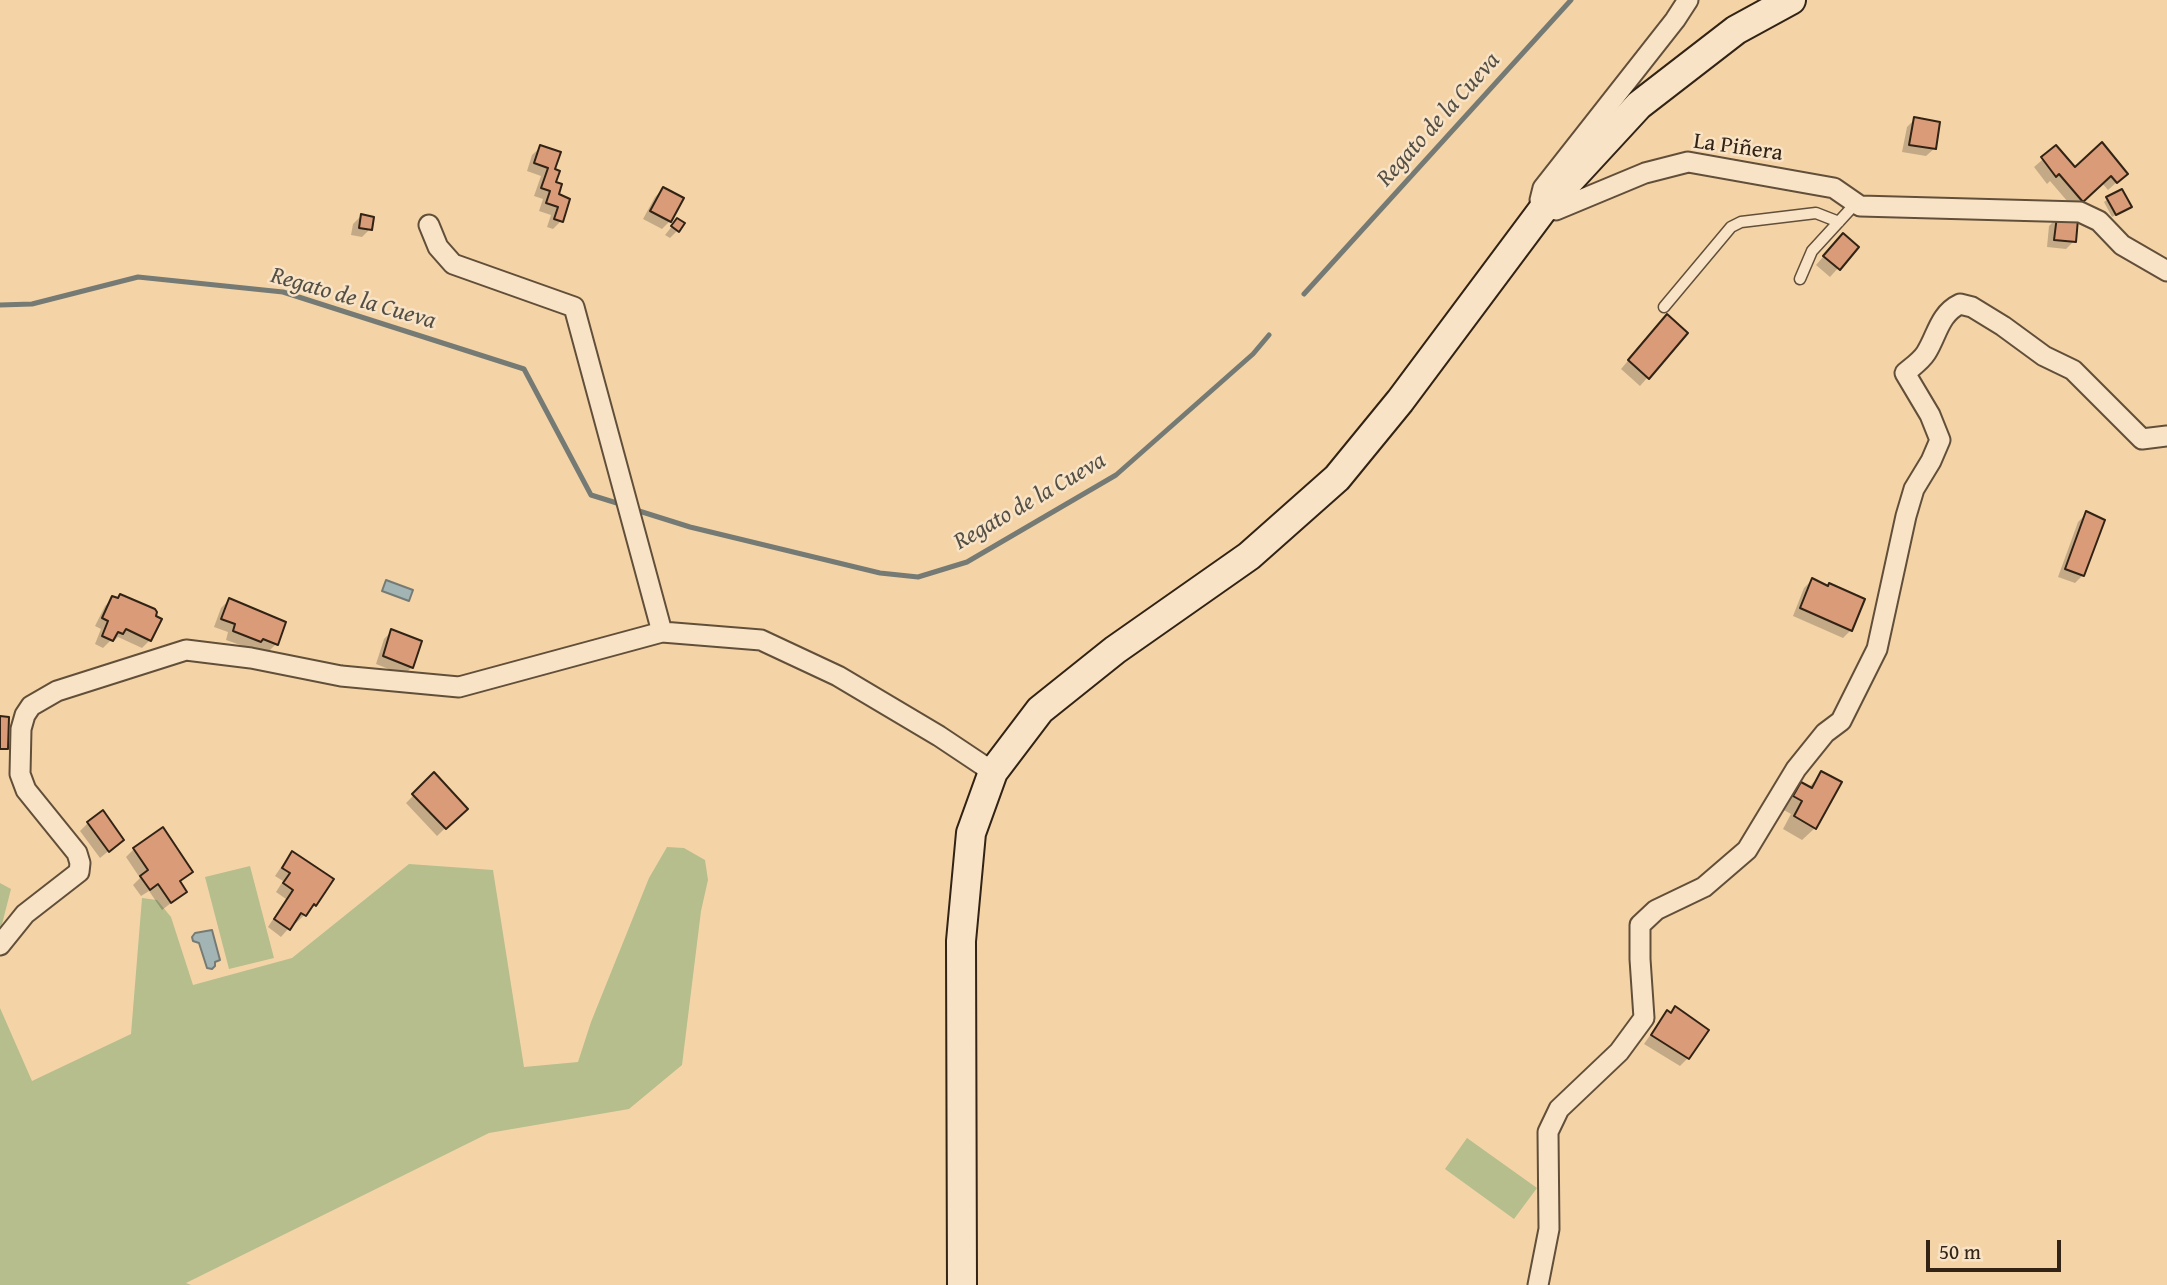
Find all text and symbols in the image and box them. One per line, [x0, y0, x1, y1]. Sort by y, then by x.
water label: Regato de la Cueva [1371, 47, 1507, 193]
street label: La Piñera [1692, 128, 1784, 168]
water label: Regato de la Cueva [267, 262, 439, 336]
water label: Regato de la Cueva [949, 447, 1111, 557]
scale bar [1929, 1226, 2064, 1270]
text: 50 m [1939, 1236, 1981, 1267]

